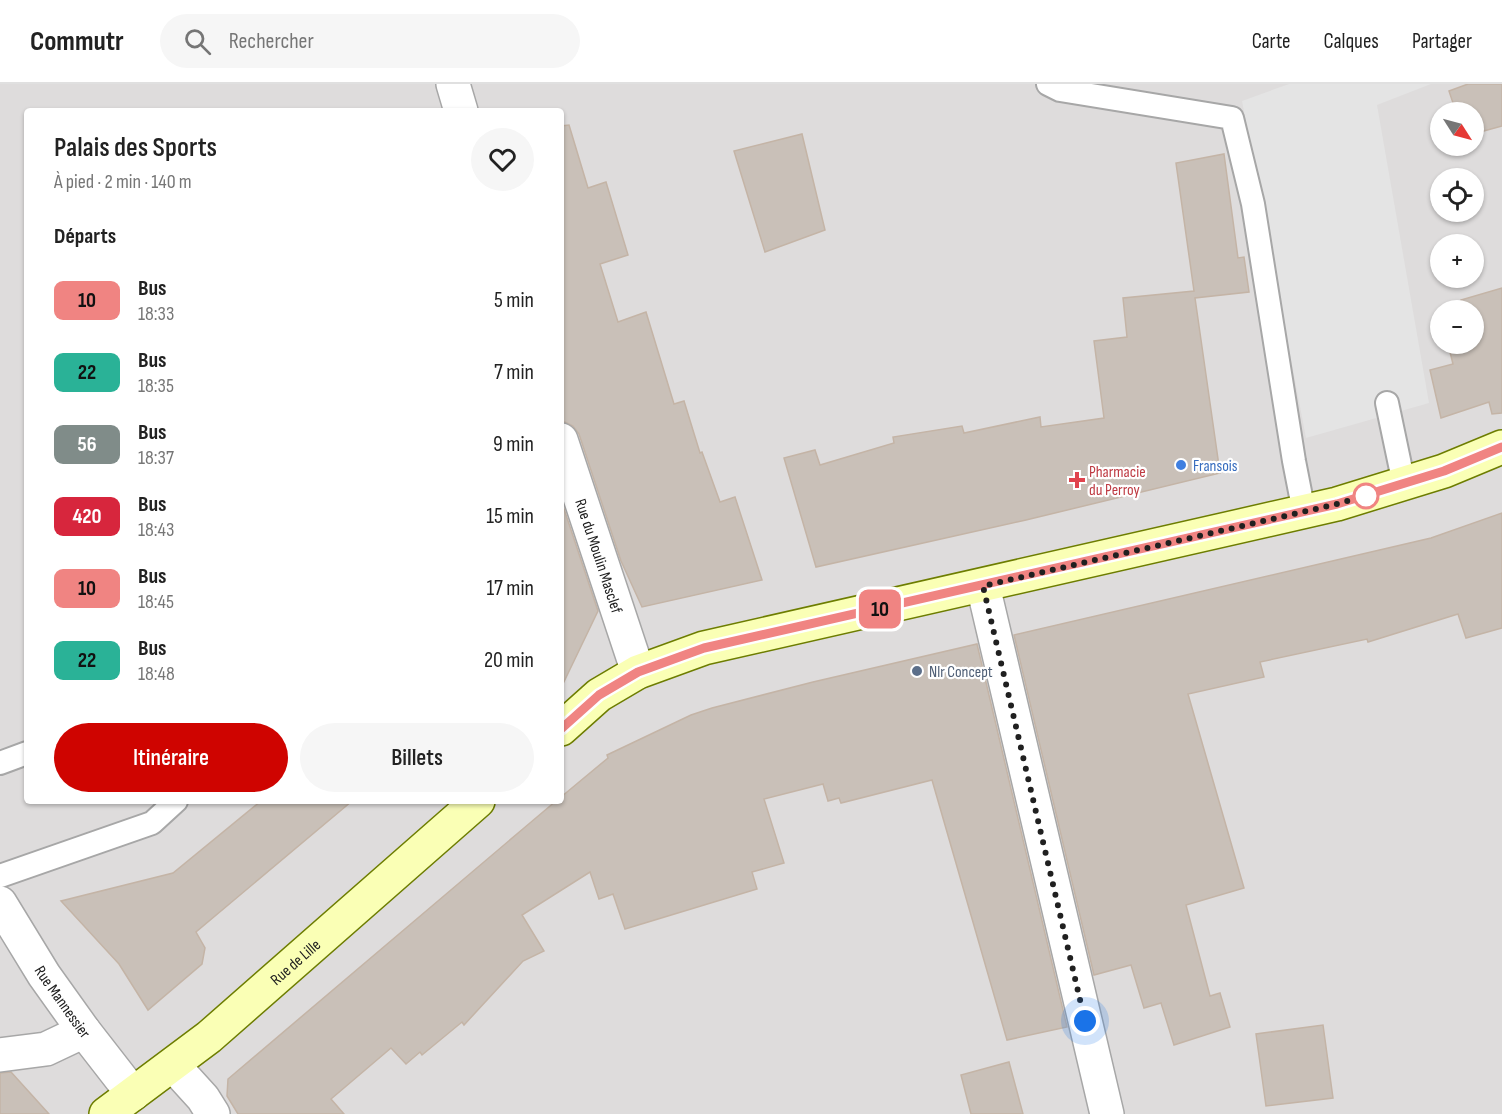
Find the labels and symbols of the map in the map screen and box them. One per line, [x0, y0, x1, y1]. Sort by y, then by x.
north arrow [1430, 102, 1484, 156]
place label: Fransois [1193, 457, 1238, 476]
marker: Fransois [1174, 458, 1188, 472]
place label: Pharmacie du Perroy [1089, 463, 1146, 500]
marker: Pharmacie du Perroy [1070, 473, 1084, 487]
unlabelled marker [1353, 483, 1379, 509]
street label: Rue du Moulin Masclef [570, 497, 626, 616]
line badge: 10 [853, 590, 907, 628]
place label: Nlr Concept [929, 663, 993, 682]
marker: Nlr Concept [910, 664, 924, 678]
street label: Rue de Lille [267, 936, 325, 990]
street label: Rue Mannessier [30, 963, 94, 1043]
your location [1070, 1006, 1100, 1036]

